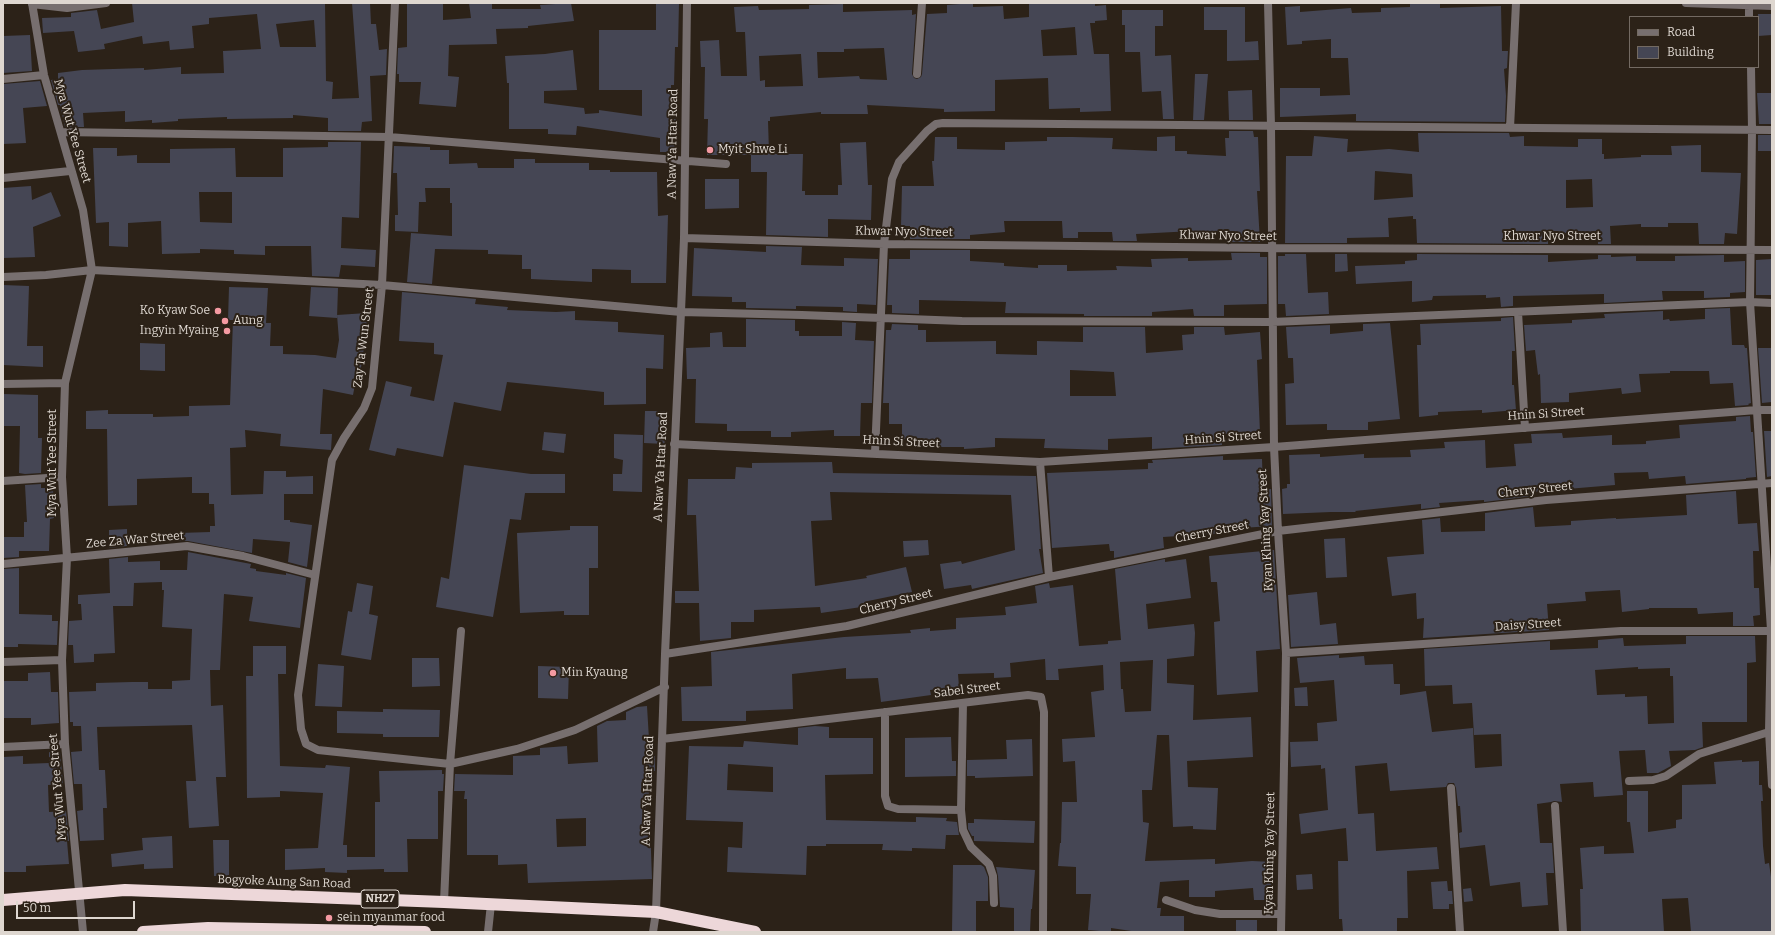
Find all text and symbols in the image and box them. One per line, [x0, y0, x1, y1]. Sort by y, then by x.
legend [1629, 16, 1759, 68]
text: Road [1667, 25, 1695, 39]
text: Building [1667, 45, 1714, 59]
street label: Mya Wut Yee Street [50, 77, 94, 185]
street label: A Naw Ya Htar Road [665, 89, 681, 199]
place label: Myit Shwe Li [718, 143, 788, 157]
marker: Myit Shwe Li [705, 145, 715, 155]
street label: Khwar Nyo Street [855, 224, 953, 240]
street label: Khwar Nyo Street [1179, 228, 1277, 244]
street label: Khwar Nyo Street [1503, 230, 1601, 244]
street label: Zay Ta Wun Street [351, 287, 377, 389]
place label: Ko Kyaw Soe [140, 304, 210, 318]
marker: Ko Kyaw Soe [213, 306, 223, 316]
place label: Aung [233, 314, 263, 328]
marker: Aung [220, 316, 230, 326]
place label: Ingyin Myaing [140, 324, 219, 338]
marker: Ingyin Myaing [222, 326, 232, 336]
street label: Hnin Si Street [1507, 404, 1585, 424]
street label: Mya Wut Yee Street [46, 409, 60, 517]
street label: A Naw Ya Htar Road [651, 412, 671, 522]
street label: Hnin Si Street [1184, 428, 1262, 448]
street label: Hnin Si Street [862, 433, 940, 451]
street label: Kyan Khing Yay Street [1256, 469, 1276, 591]
street label: Cherry Street [1497, 479, 1573, 501]
street label: Cherry Street [1174, 518, 1250, 546]
street label: Zee Za War Street [85, 529, 185, 551]
street label: Cherry Street [858, 586, 934, 618]
street label: Daisy Street [1494, 615, 1562, 635]
place label: Min Kyaung [561, 666, 628, 680]
marker: Min Kyaung [548, 668, 558, 678]
street label: Sabel Street [933, 679, 1001, 701]
street label: Mya Wut Yee Street [46, 733, 70, 841]
street label: A Naw Ya Htar Road [639, 736, 657, 846]
street label: Kyan Khing Yay Street [1262, 792, 1278, 914]
street label: Bogyoke Aung San Road [217, 872, 351, 892]
road number: NH27 [361, 890, 399, 908]
scale bar [18, 893, 137, 919]
text: 50 m [23, 901, 51, 915]
place label: sein myanmar food [337, 911, 445, 925]
marker: sein myanmar food [324, 913, 334, 923]

